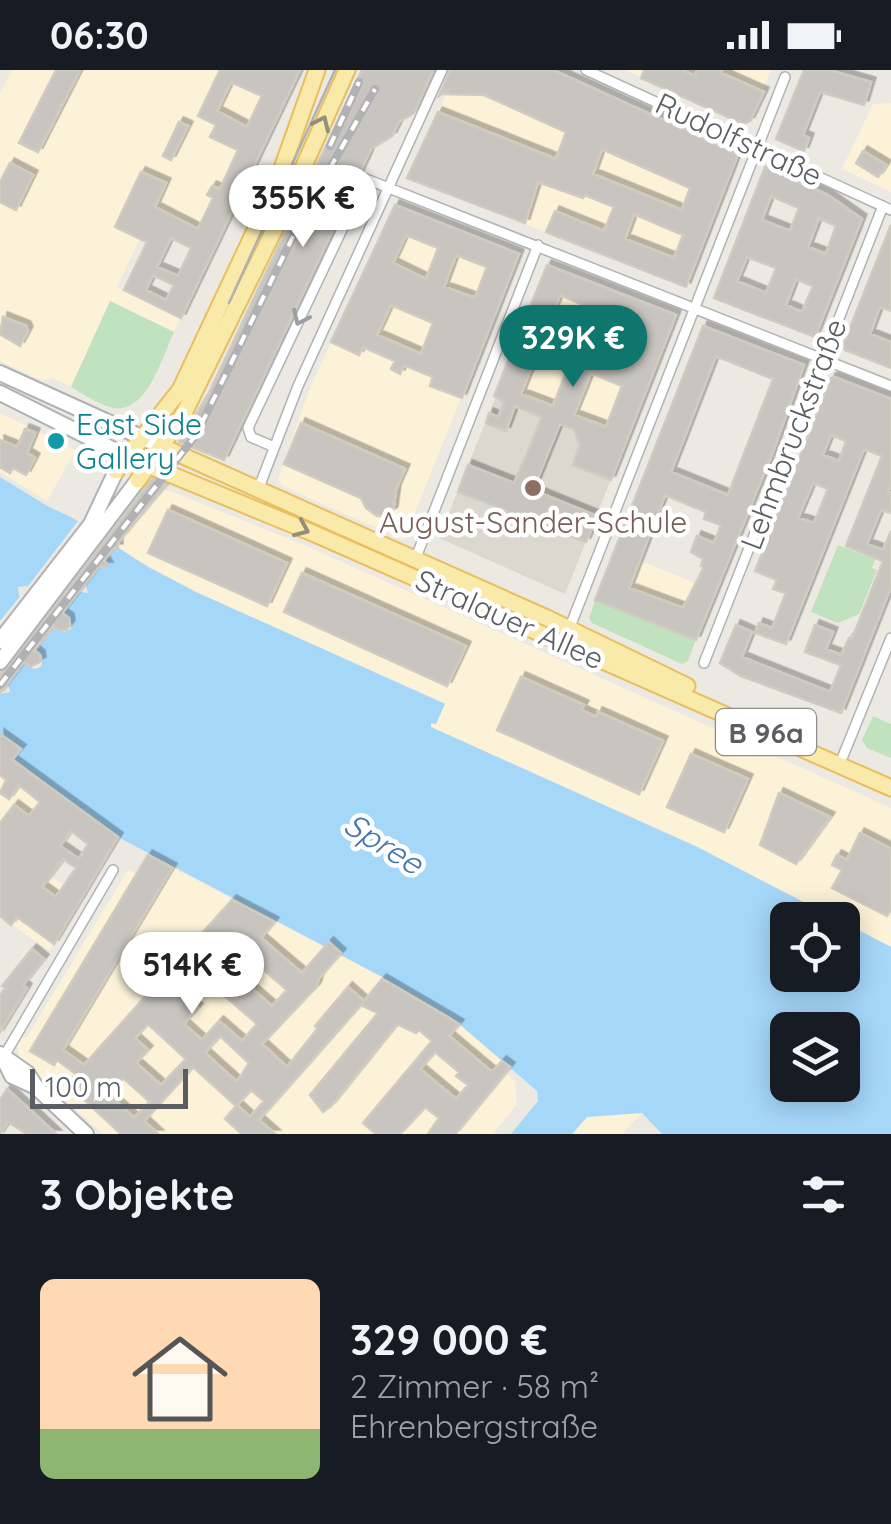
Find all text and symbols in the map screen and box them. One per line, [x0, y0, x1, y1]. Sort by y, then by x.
text: 06:30 [50, 11, 148, 59]
street label: Rudolfstraße [650, 84, 828, 194]
one-way arrow [309, 115, 329, 133]
pin: 355K € [222, 165, 384, 250]
text: 355K € [251, 177, 355, 217]
pin: 329K € [492, 305, 654, 390]
one-way arrow [293, 308, 313, 326]
street label: Lehmbruckstraße [731, 313, 855, 555]
text: 329K € [521, 317, 625, 357]
place label: East Side Gallery [76, 405, 202, 477]
marker: East Side Gallery [45, 430, 67, 452]
marker: August-Sander-Schule [522, 477, 544, 499]
place label: August-Sander-Schule [379, 503, 687, 541]
one-way arrow [292, 517, 310, 537]
street label: Stralauer Allee [410, 561, 610, 677]
road number: B 96a [716, 709, 816, 755]
water label: Spree [337, 803, 432, 884]
map controls [770, 902, 860, 1102]
button: locate [770, 902, 860, 992]
pin: 514K € [111, 932, 273, 1017]
text: 514K € [142, 944, 242, 984]
button: layers [770, 1012, 860, 1102]
scale bar [30, 1064, 188, 1108]
text: 100 m [45, 1069, 122, 1104]
icon: filters [796, 1167, 851, 1222]
text: 3 Objekte [40, 1168, 235, 1221]
text: 329 000 € [350, 1313, 548, 1366]
icon: home [120, 1319, 240, 1439]
text: 2 Zimmer · 58 m² [350, 1366, 599, 1406]
text: Ehrenbergstraße [350, 1406, 598, 1446]

